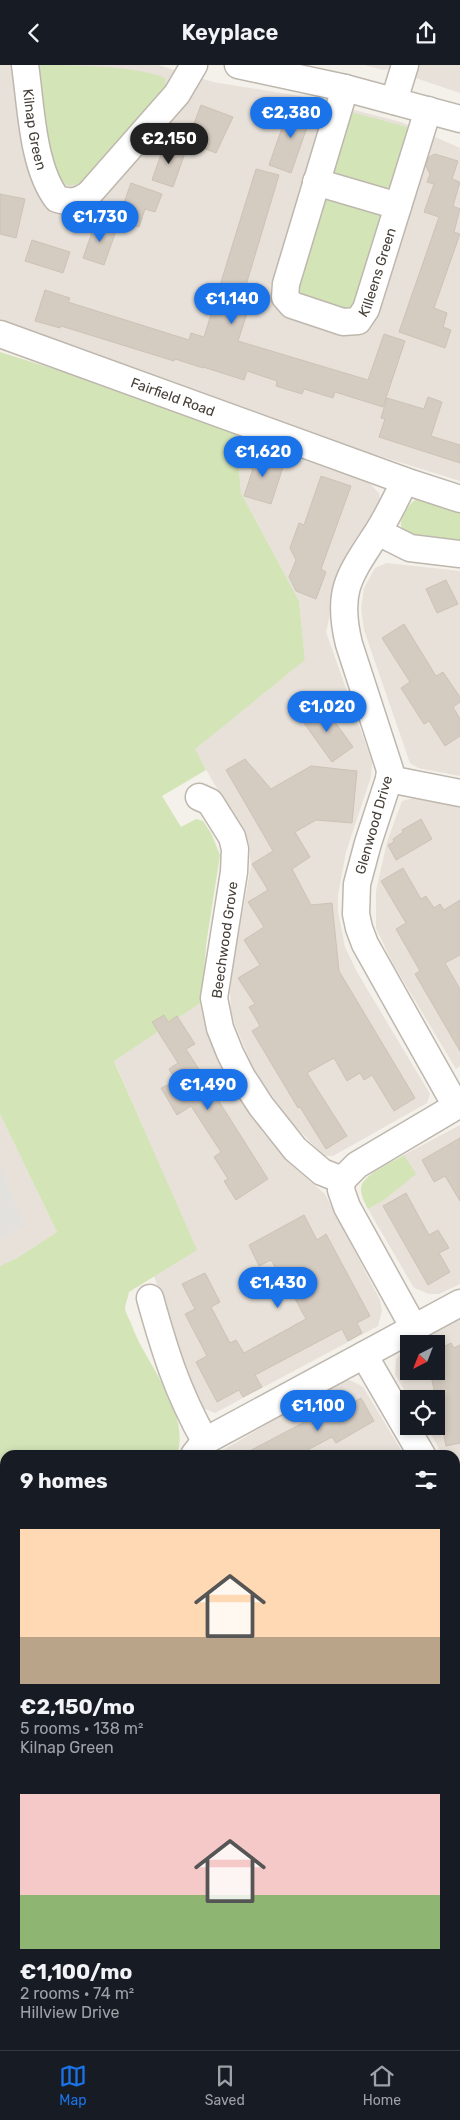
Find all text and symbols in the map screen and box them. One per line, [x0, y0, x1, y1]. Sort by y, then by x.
icon: back [20, 19, 48, 47]
text: Keyplace [182, 19, 278, 46]
icon: share [412, 19, 440, 47]
street label: Kilnap Green [20, 88, 50, 172]
pin: €2,380 [250, 97, 332, 139]
text: €2,380 [261, 103, 321, 122]
pin: €2,150 [128, 123, 210, 165]
text: €2,150 [141, 129, 197, 148]
pin: €1,730 [59, 201, 141, 243]
text: €1,730 [72, 207, 128, 226]
street label: Killeens Green [355, 226, 399, 320]
pin: €1,140 [191, 283, 273, 325]
text: €1,140 [205, 289, 259, 308]
street label: Fairfield Road [129, 374, 217, 420]
pin: €1,620 [222, 435, 304, 478]
text: €1,620 [235, 442, 291, 461]
pin: €1,020 [286, 691, 368, 733]
text: €1,020 [298, 697, 356, 716]
street label: Glenwood Drive [352, 774, 396, 876]
street label: Beechwood Grove [208, 880, 242, 1000]
pin: €1,490 [167, 1069, 249, 1111]
text: €1,490 [180, 1075, 236, 1094]
pin: €1,430 [237, 1267, 319, 1309]
text: €1,430 [249, 1273, 307, 1292]
north arrow [400, 1335, 445, 1380]
map controls [400, 1335, 445, 1435]
pin: €1,100 [277, 1389, 359, 1432]
button: locate [400, 1390, 445, 1435]
text: €1,100 [291, 1396, 345, 1415]
icon: filters [412, 1466, 440, 1494]
text: 9 homes [20, 1468, 108, 1493]
icon: home [185, 1561, 275, 1651]
text: €2,150/mo [20, 1694, 135, 1719]
text: 5 rooms · 138 m² [20, 1719, 143, 1738]
text: Kilnap Green [20, 1738, 114, 1757]
icon: home [185, 1826, 275, 1916]
text: €1,100/mo [20, 1959, 132, 1984]
text: 2 rooms · 74 m² [20, 1984, 134, 2003]
text: Hillview Drive [20, 2003, 119, 2022]
tab: Map [59, 2062, 87, 2109]
tab: Saved [205, 2062, 245, 2109]
tab: Home [363, 2062, 401, 2109]

